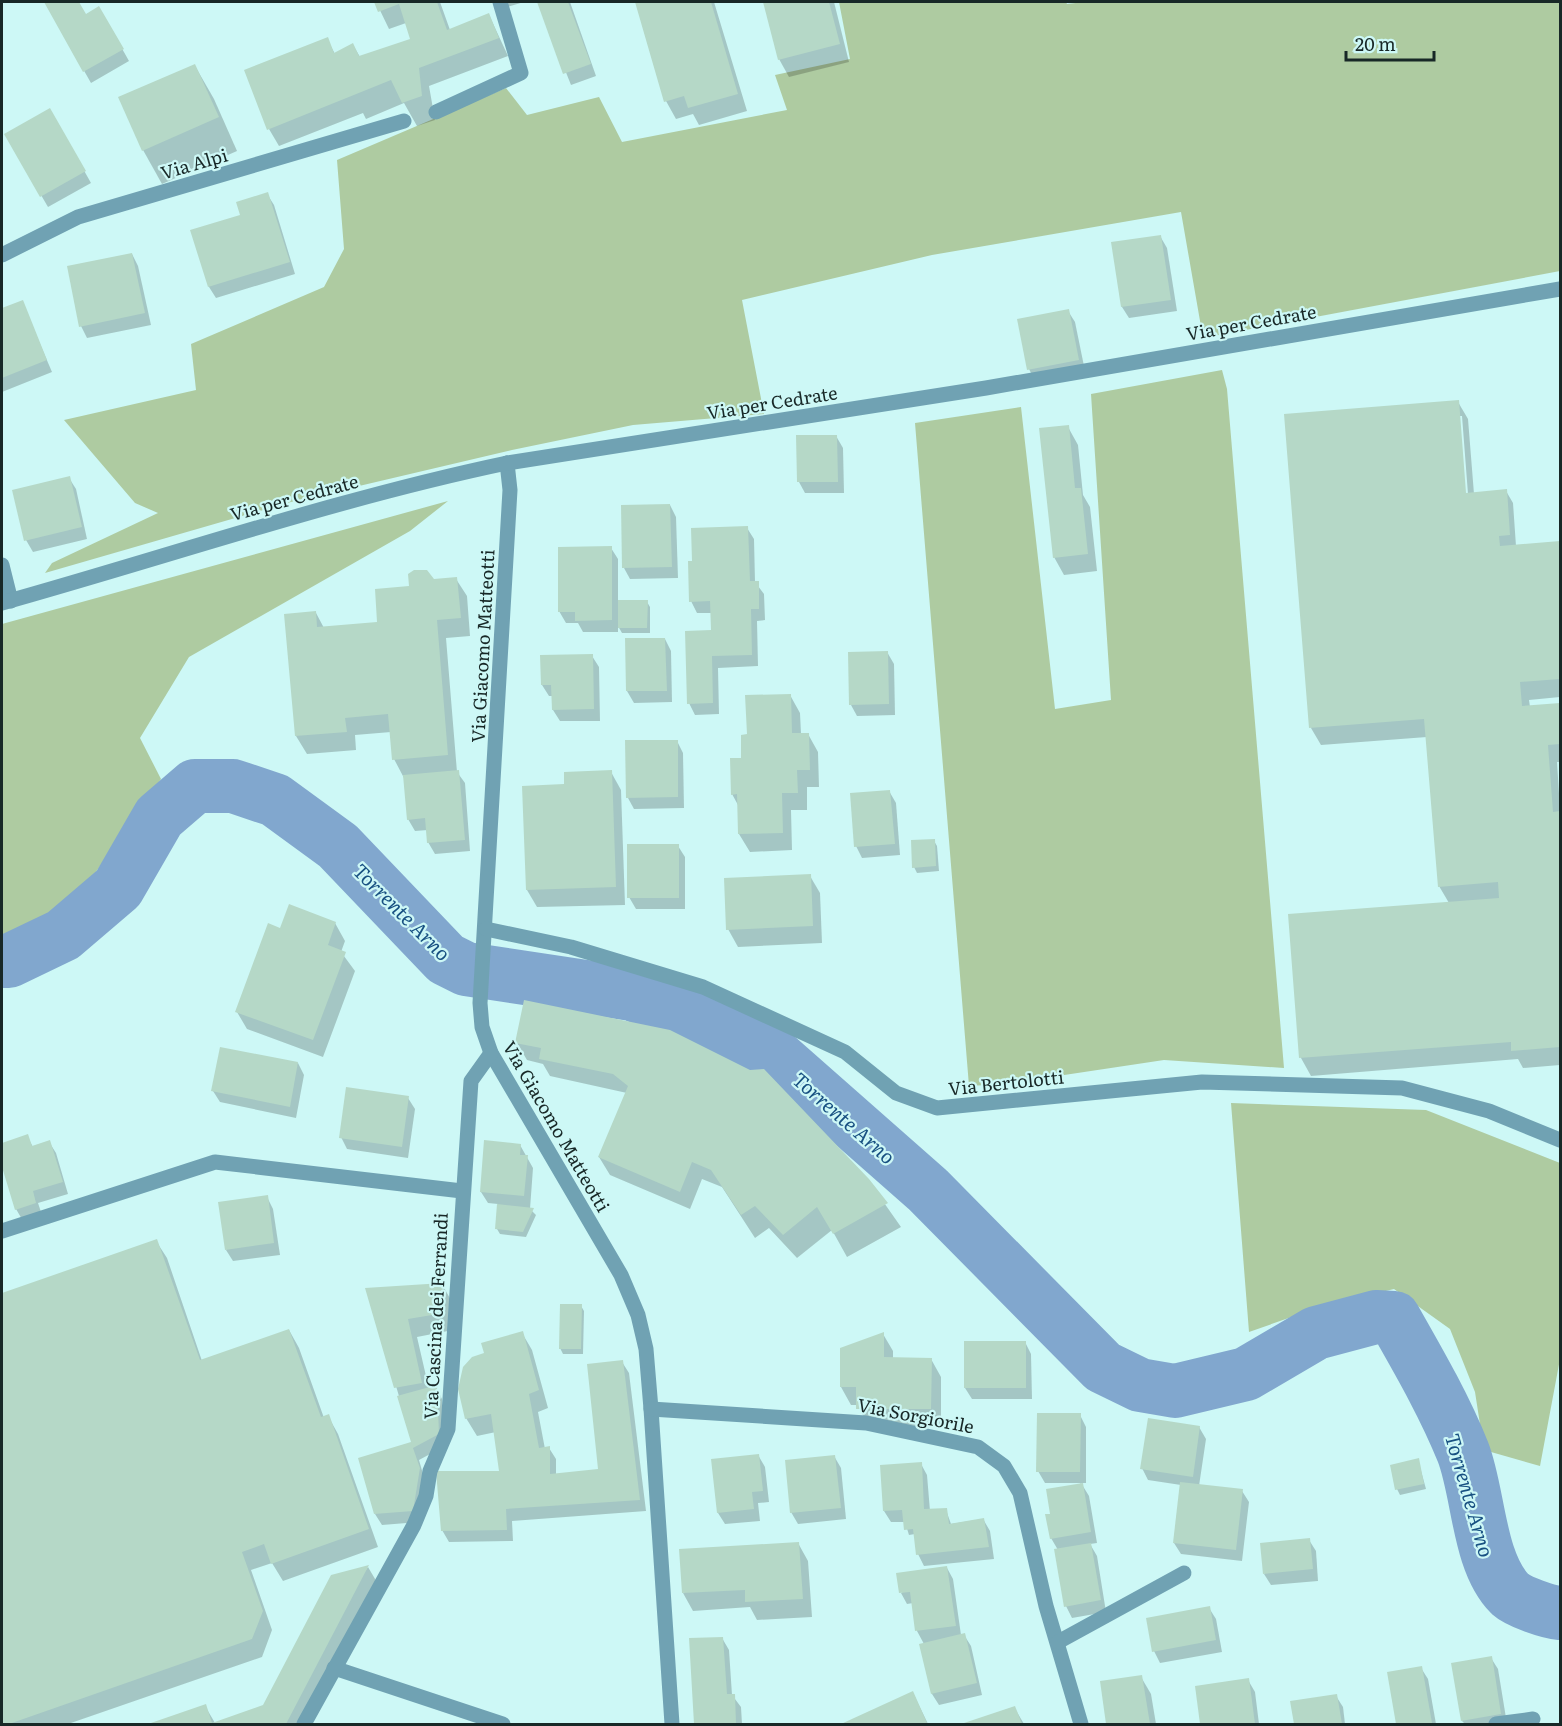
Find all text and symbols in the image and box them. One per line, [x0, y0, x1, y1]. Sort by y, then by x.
scale bar [1346, 24, 1434, 62]
text: 20 m [1355, 30, 1396, 57]
street label: Via Alpi [157, 141, 231, 185]
street label: Via per Cedrate [1184, 297, 1318, 347]
street label: Via per Cedrate [705, 378, 839, 426]
street label: Via per Cedrate [227, 467, 361, 527]
street label: Via Giacomo Matteotti [463, 549, 501, 743]
water label: Torrente Arno [347, 855, 459, 967]
street label: Via Giacomo Matteotti [497, 1035, 617, 1217]
street label: Via Bertolotti [947, 1063, 1065, 1101]
water label: Torrente Arno [787, 1064, 903, 1170]
street label: Via Cascina dei Ferrandi [416, 1212, 454, 1420]
street label: Via Sorgiorile [855, 1390, 977, 1440]
water label: Torrente Arno [1439, 1430, 1503, 1560]

